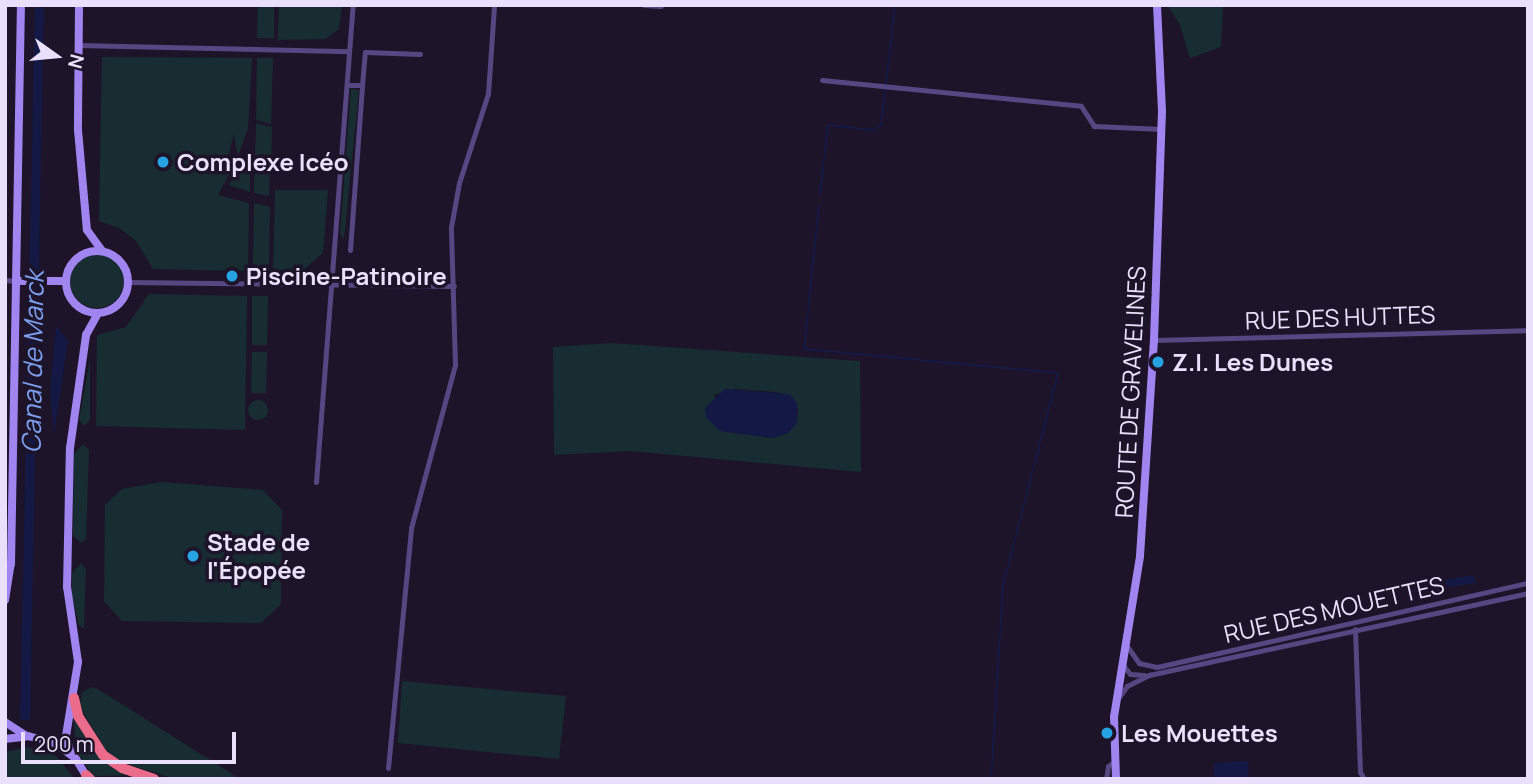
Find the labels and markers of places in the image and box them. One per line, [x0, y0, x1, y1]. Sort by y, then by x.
place label: Complexe Icéo [177, 148, 349, 176]
marker: Complexe Icéo [155, 154, 171, 170]
place label: Piscine-Patinoire [246, 262, 447, 290]
marker: Piscine-Patinoire [224, 268, 240, 284]
place label: Z.I. Les Dunes [1172, 348, 1333, 376]
marker: Z.I. Les Dunes [1150, 354, 1166, 370]
place label: Stade de l'Épopée [207, 528, 310, 584]
marker: Stade de l'Épopée [185, 548, 201, 564]
place label: Les Mouettes [1121, 719, 1278, 747]
marker: Les Mouettes [1099, 725, 1115, 741]

